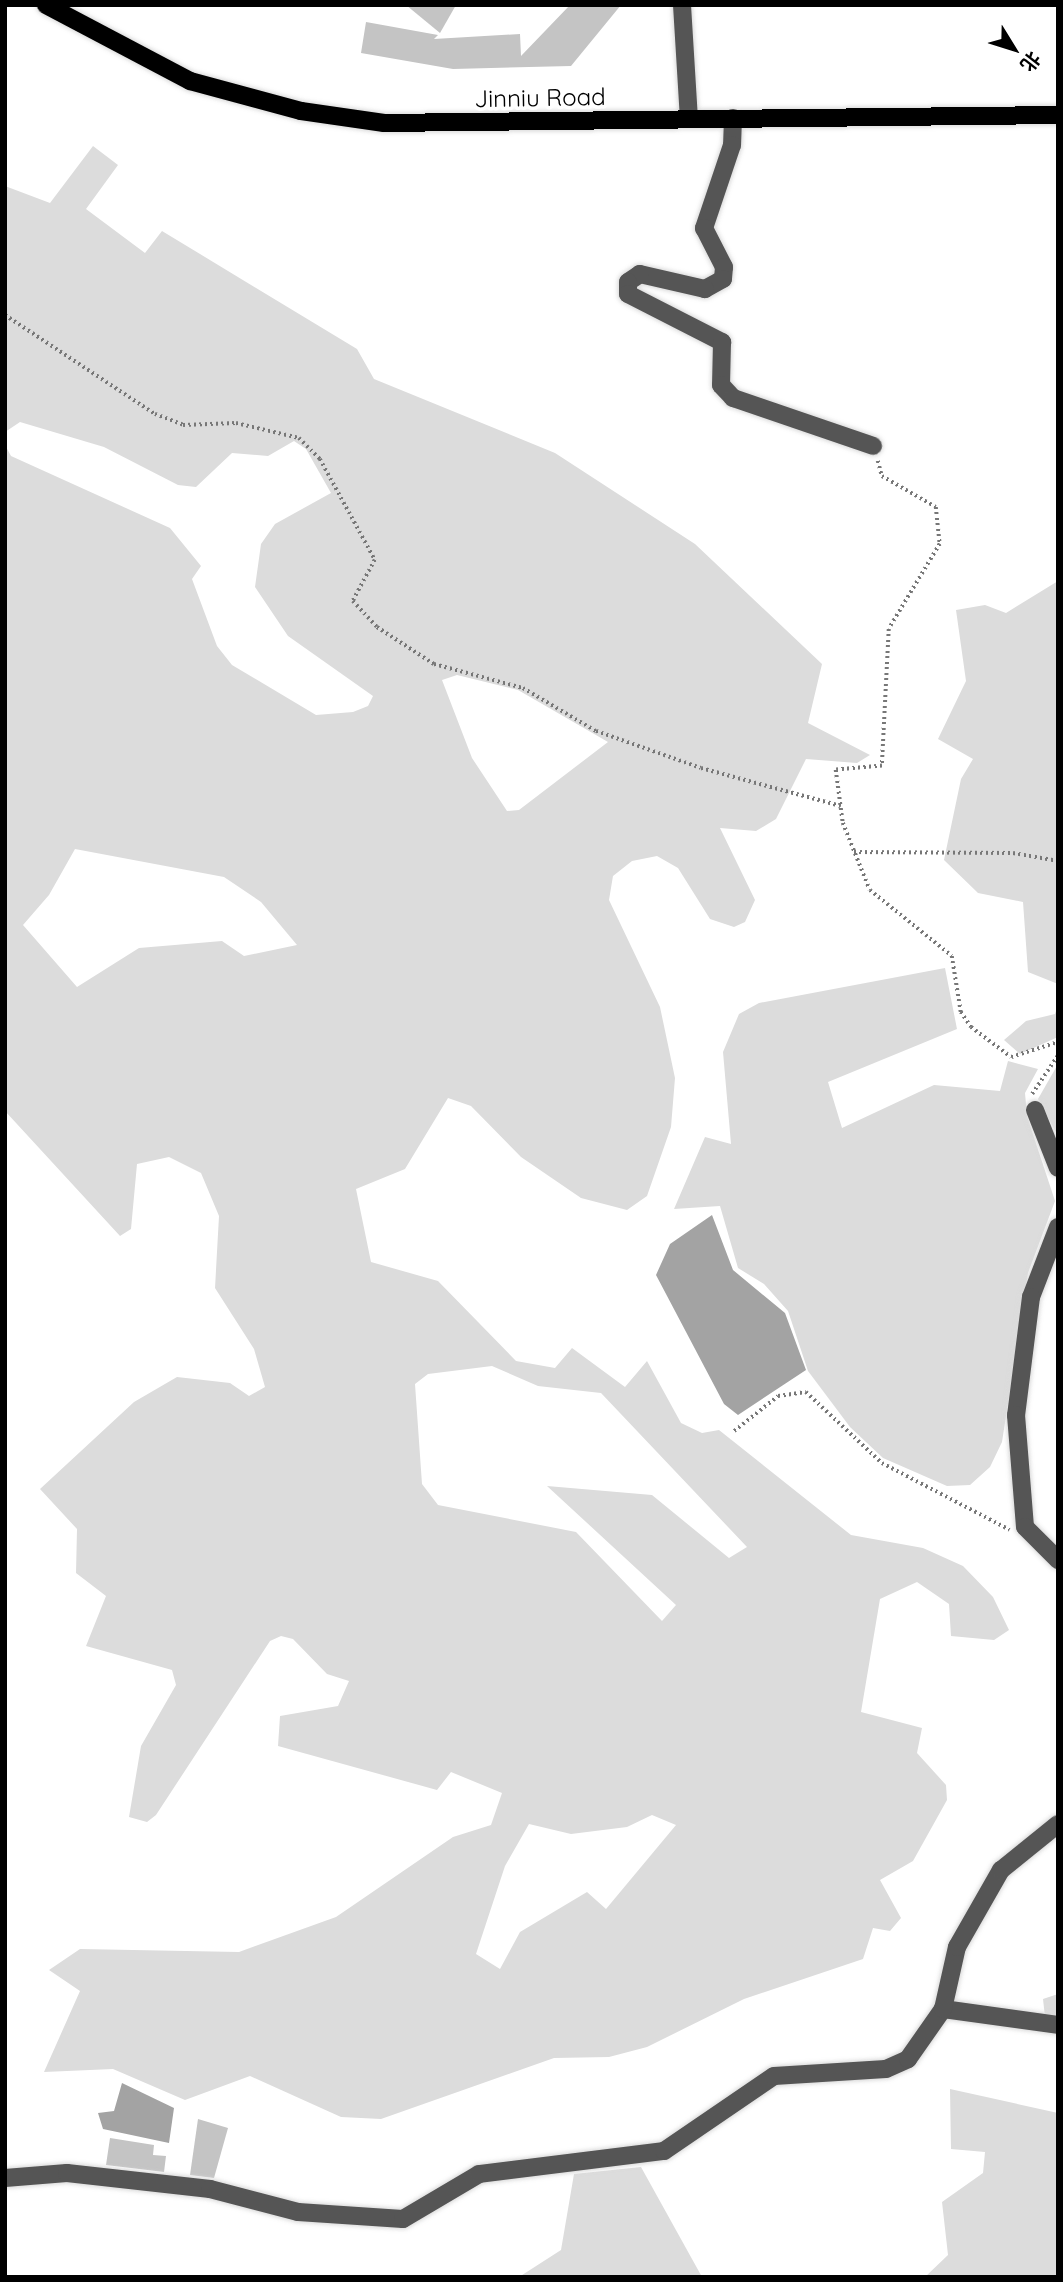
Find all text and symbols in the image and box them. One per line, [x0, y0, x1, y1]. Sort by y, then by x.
north arrow [979, 14, 1049, 84]
text: 北 [1015, 47, 1046, 77]
street label: Jinniu Road [474, 82, 606, 114]

